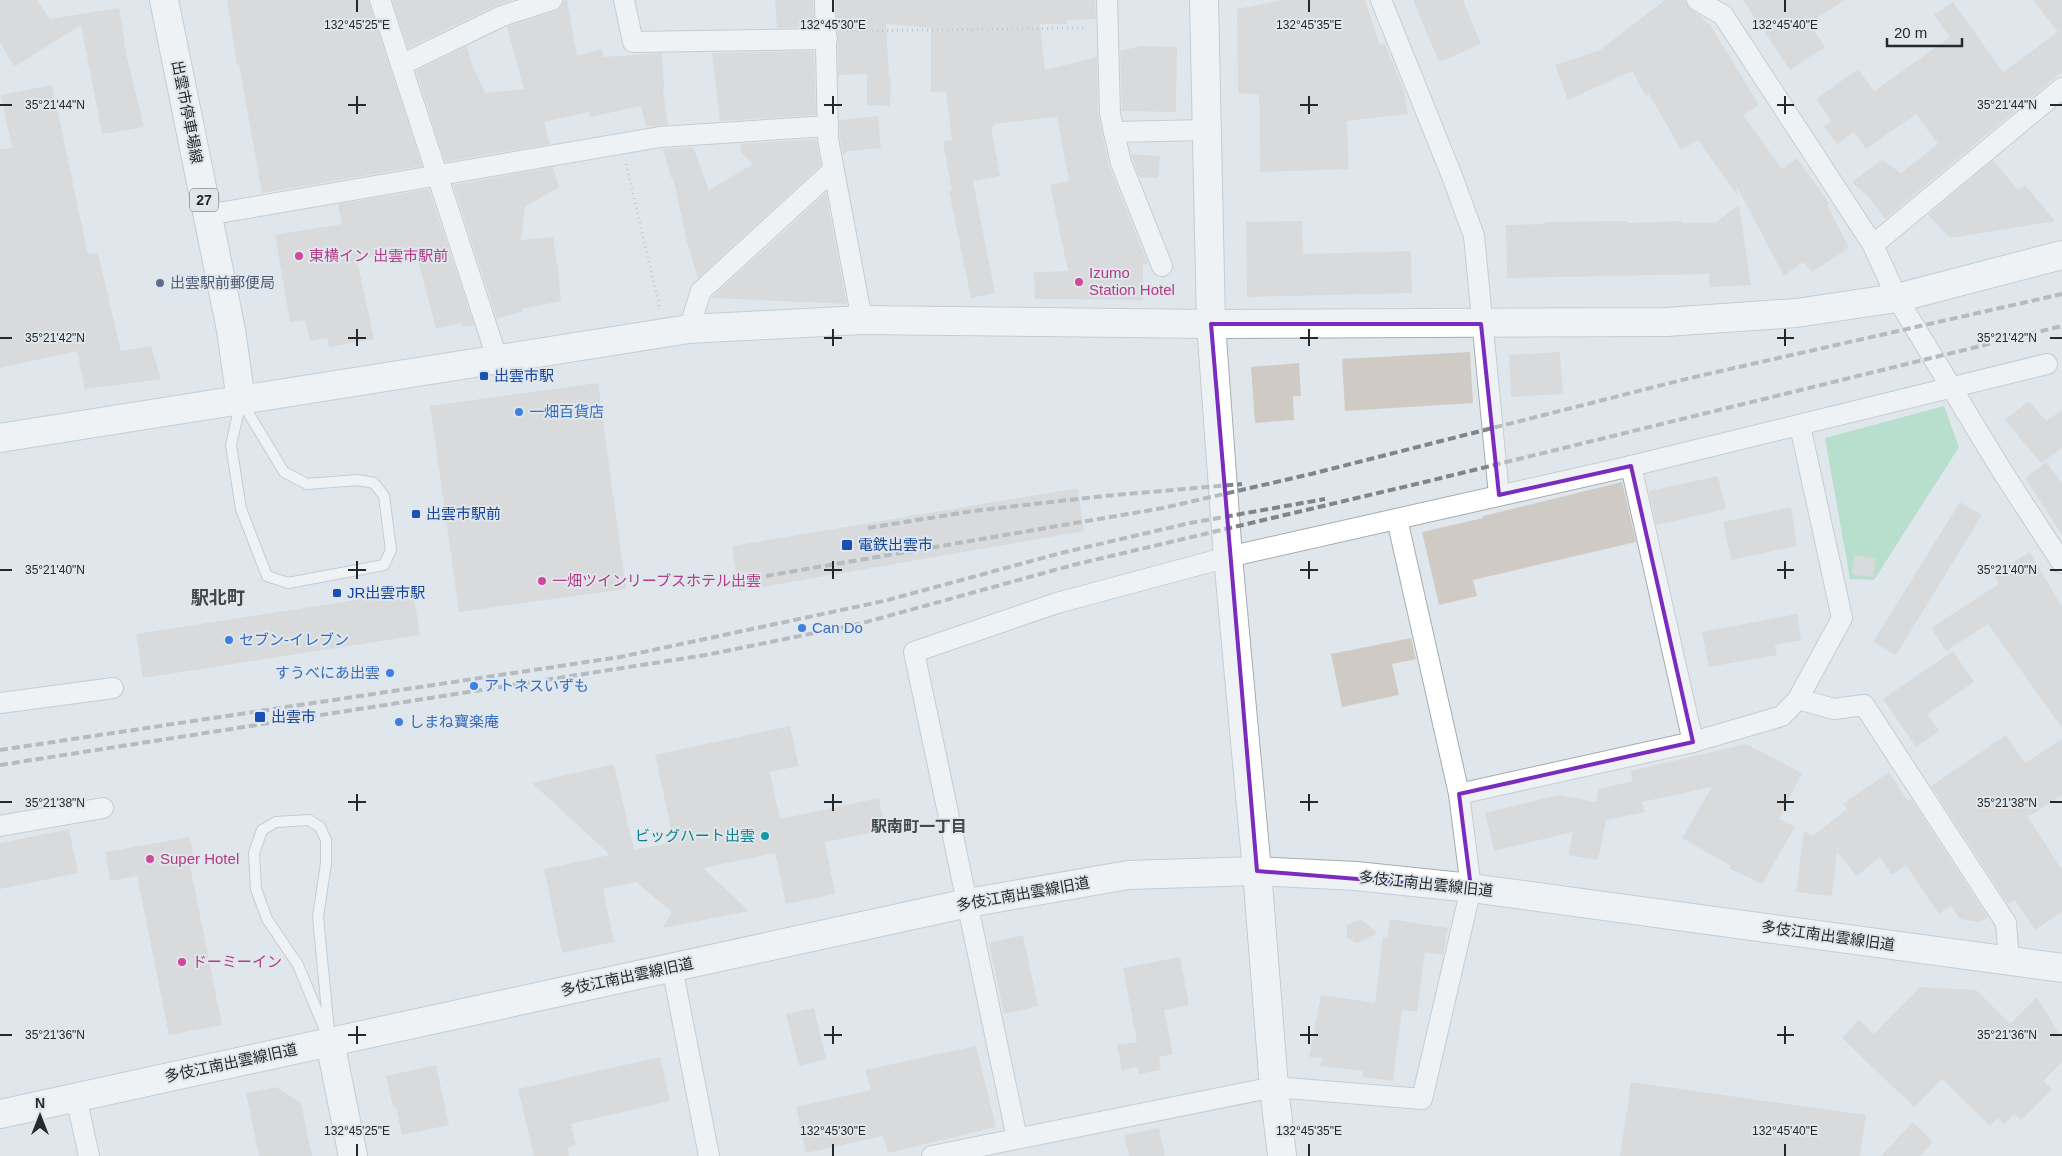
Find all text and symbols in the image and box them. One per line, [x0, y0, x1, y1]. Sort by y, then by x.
scale bar [1887, 15, 1962, 47]
text: 132°45'25"E [324, 18, 390, 32]
text: 132°45'30"E [800, 18, 866, 32]
text: 132°45'35"E [1276, 18, 1342, 32]
text: 132°45'40"E [1752, 18, 1818, 32]
text: 20 m [1894, 24, 1927, 41]
street label: 出雲市停車場線 [169, 59, 206, 165]
text: 35°21'44"N [25, 98, 85, 112]
text: 35°21'44"N [1977, 98, 2037, 112]
road number: 27 [190, 188, 218, 212]
place label: 東横イン 出雲市駅前 [309, 247, 448, 264]
marker: 東横イン 出雲市駅前 [293, 250, 305, 262]
place label: Izumo Station Hotel [1089, 264, 1175, 298]
place label: 出雲駅前郵便局 [170, 274, 275, 291]
marker: Izumo Station Hotel [1073, 276, 1085, 288]
marker: 出雲駅前郵便局 [154, 277, 166, 289]
text: 35°21'42"N [25, 331, 85, 345]
text: 35°21'42"N [1977, 331, 2037, 345]
place label: 出雲市駅 [494, 367, 554, 384]
marker: 出雲市駅 [478, 370, 490, 382]
place label: 一畑百貨店 [529, 403, 604, 420]
marker: 一畑百貨店 [513, 406, 525, 418]
place label: 出雲市駅前 [426, 505, 501, 522]
marker: 出雲市駅前 [410, 508, 422, 520]
place label: 電鉄出雲市 [858, 536, 933, 553]
marker: 電鉄出雲市 [840, 538, 854, 552]
text: 35°21'40"N [25, 563, 85, 577]
text: 35°21'40"N [1977, 563, 2037, 577]
place label: 一畑ツインリーブスホテル出雲 [552, 572, 761, 589]
marker: 一畑ツインリーブスホテル出雲 [536, 575, 548, 587]
place label: JR出雲市駅 [347, 584, 425, 601]
marker: JR出雲市駅 [331, 587, 343, 599]
district label: 駅北町 [191, 588, 245, 608]
place label: Can Do [812, 619, 863, 636]
marker: Can Do [796, 622, 808, 634]
place label: セブン-イレブン [239, 631, 349, 648]
marker: セブン-イレブン [223, 634, 235, 646]
place label: すうべにあ出雲 [275, 664, 380, 681]
marker: すうべにあ出雲 [384, 667, 396, 679]
place label: アトネスいずも [484, 677, 589, 694]
marker: アトネスいずも [468, 680, 480, 692]
place label: 出雲市 [271, 708, 316, 725]
marker: 出雲市 [253, 710, 267, 724]
place label: しまね寶楽庵 [409, 713, 499, 730]
marker: しまね寶楽庵 [393, 716, 405, 728]
text: 35°21'38"N [25, 796, 85, 810]
text: 35°21'38"N [1977, 796, 2037, 810]
district label: 駅南町一丁目 [871, 818, 967, 835]
place label: ビッグハート出雲 [635, 827, 755, 844]
marker: ビッグハート出雲 [759, 830, 771, 842]
place label: Super Hotel [160, 850, 239, 867]
marker: Super Hotel [144, 853, 156, 865]
street label: 多伎江南出雲線旧道 [1358, 868, 1494, 899]
street label: 多伎江南出雲線旧道 [955, 873, 1091, 914]
street label: 多伎江南出雲線旧道 [1760, 918, 1896, 953]
place label: ドーミーイン [192, 953, 282, 970]
street label: 多伎江南出雲線旧道 [559, 954, 695, 999]
marker: ドーミーイン [176, 956, 188, 968]
text: 35°21'36"N [25, 1028, 85, 1042]
text: 35°21'36"N [1977, 1028, 2037, 1042]
street label: 多伎江南出雲線旧道 [163, 1040, 299, 1085]
north arrow [15, 1091, 65, 1141]
text: N [35, 1095, 45, 1111]
text: 132°45'25"E [324, 1124, 390, 1138]
text: 132°45'30"E [800, 1124, 866, 1138]
text: 132°45'35"E [1276, 1124, 1342, 1138]
text: 132°45'40"E [1752, 1124, 1818, 1138]

